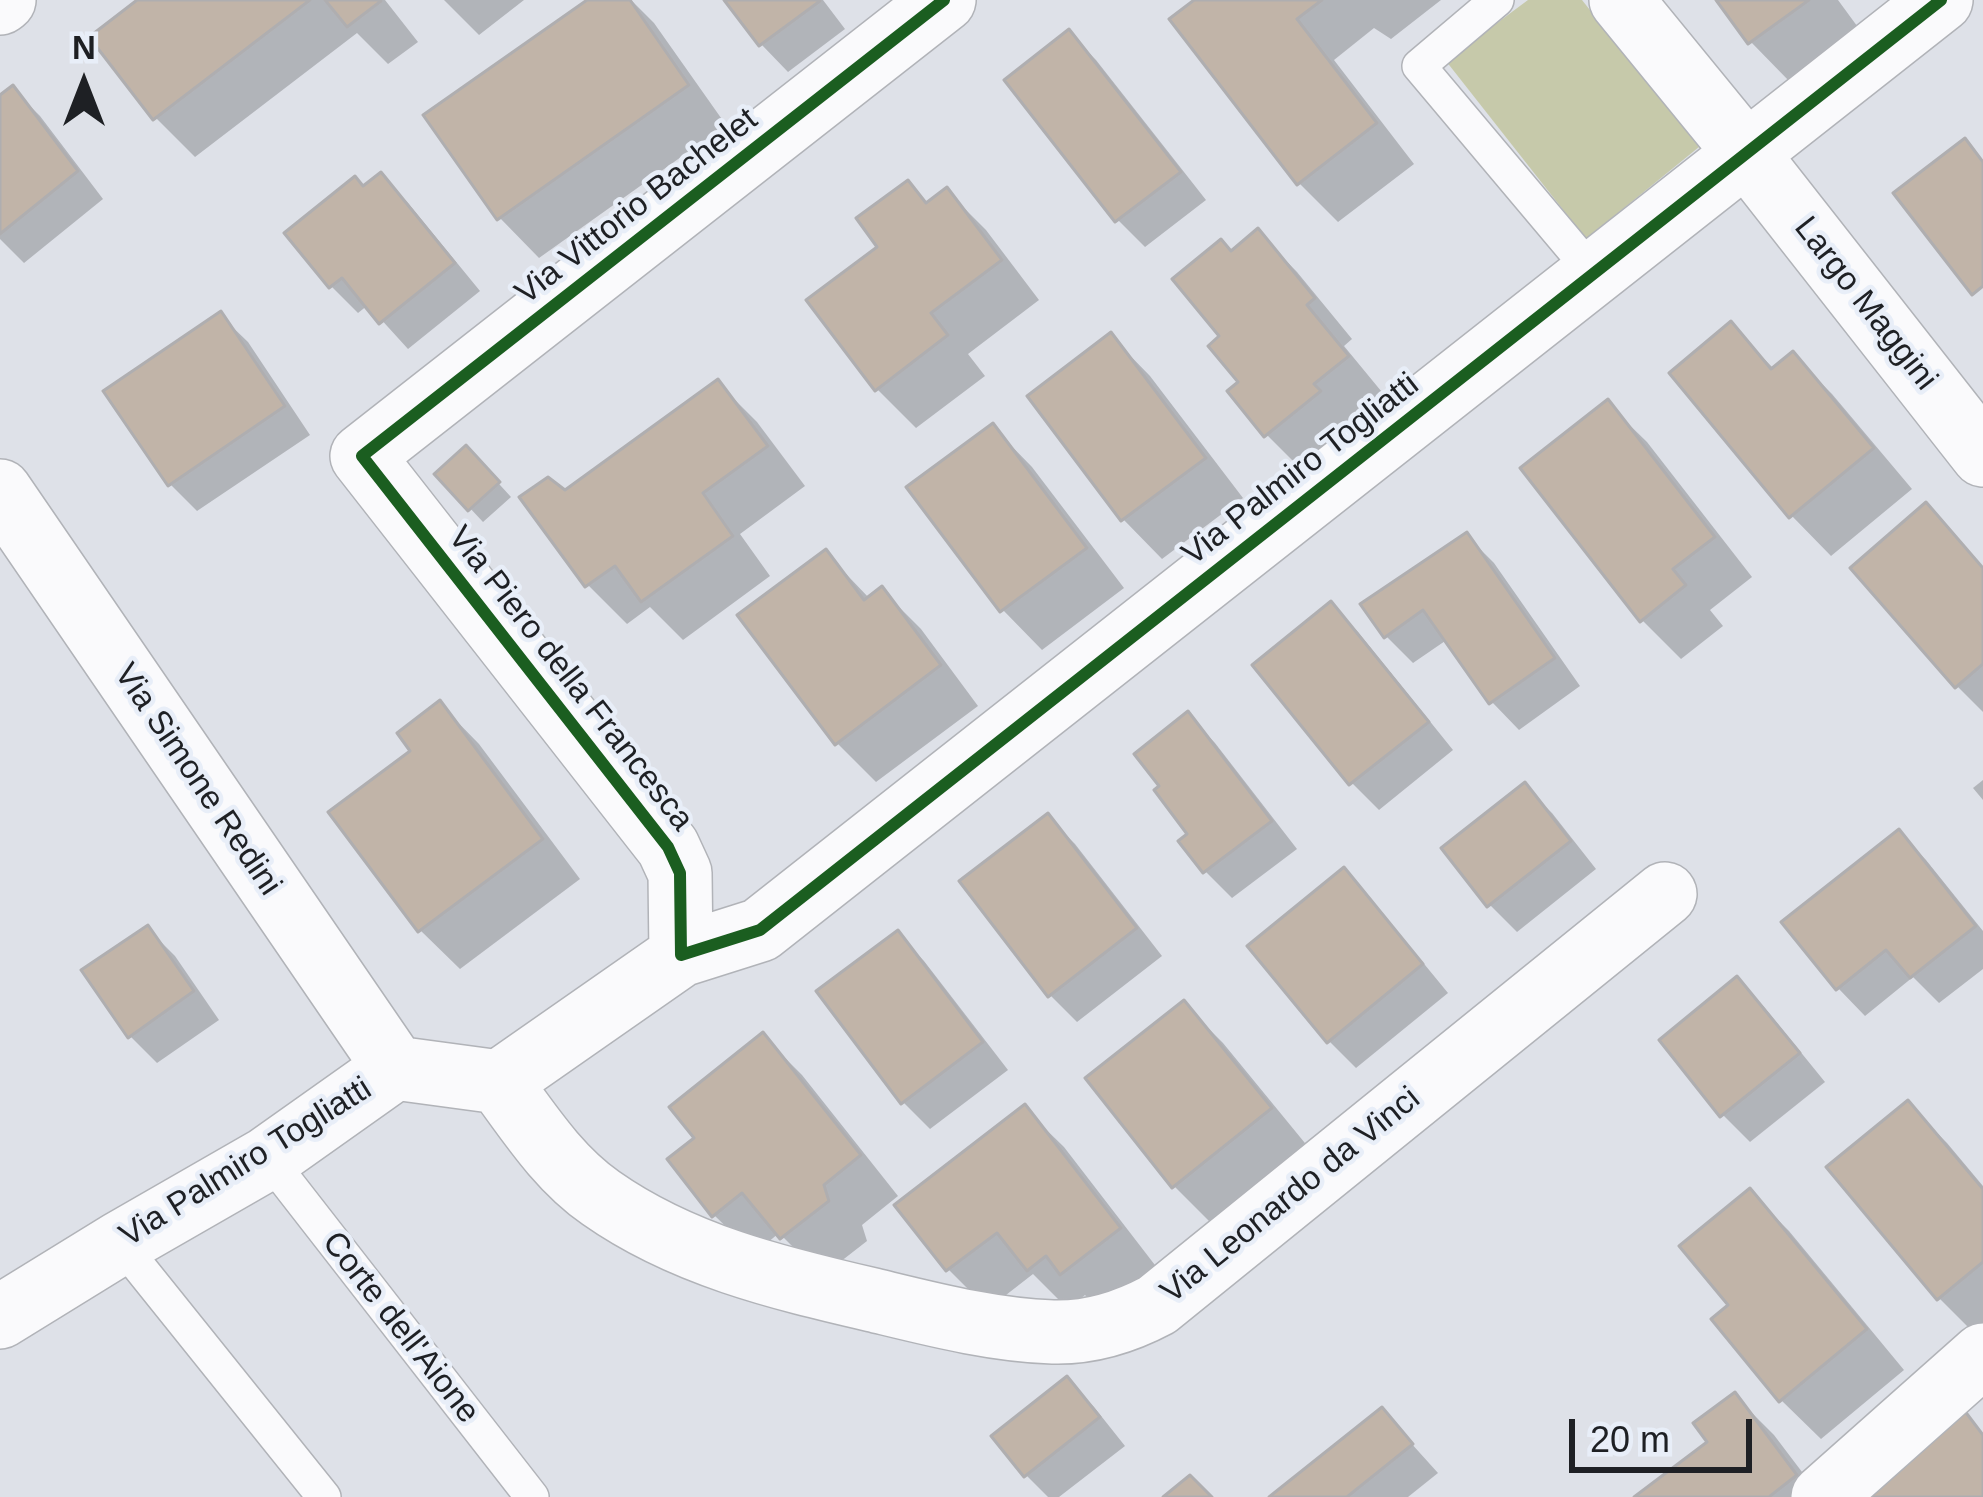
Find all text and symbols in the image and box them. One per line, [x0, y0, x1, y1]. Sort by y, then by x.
north arrow [24, 24, 144, 144]
text: N [72, 29, 96, 66]
street label: Via Vittorio Bachelet [508, 100, 766, 314]
street label: Largo Maggini [1785, 209, 1945, 399]
street label: Via Palmiro Togliatti [1175, 365, 1427, 575]
street label: Via Piero della Francesca [439, 519, 701, 839]
street label: Via Simone Redini [105, 657, 289, 903]
street label: Via Palmiro Togliatti [113, 1070, 379, 1256]
street label: Via Leonardo da Vinci [1154, 1079, 1428, 1313]
street label: Corte dell'Aione [313, 1224, 487, 1432]
scale bar [1575, 1395, 1758, 1469]
text: 20 m [1590, 1419, 1670, 1460]

